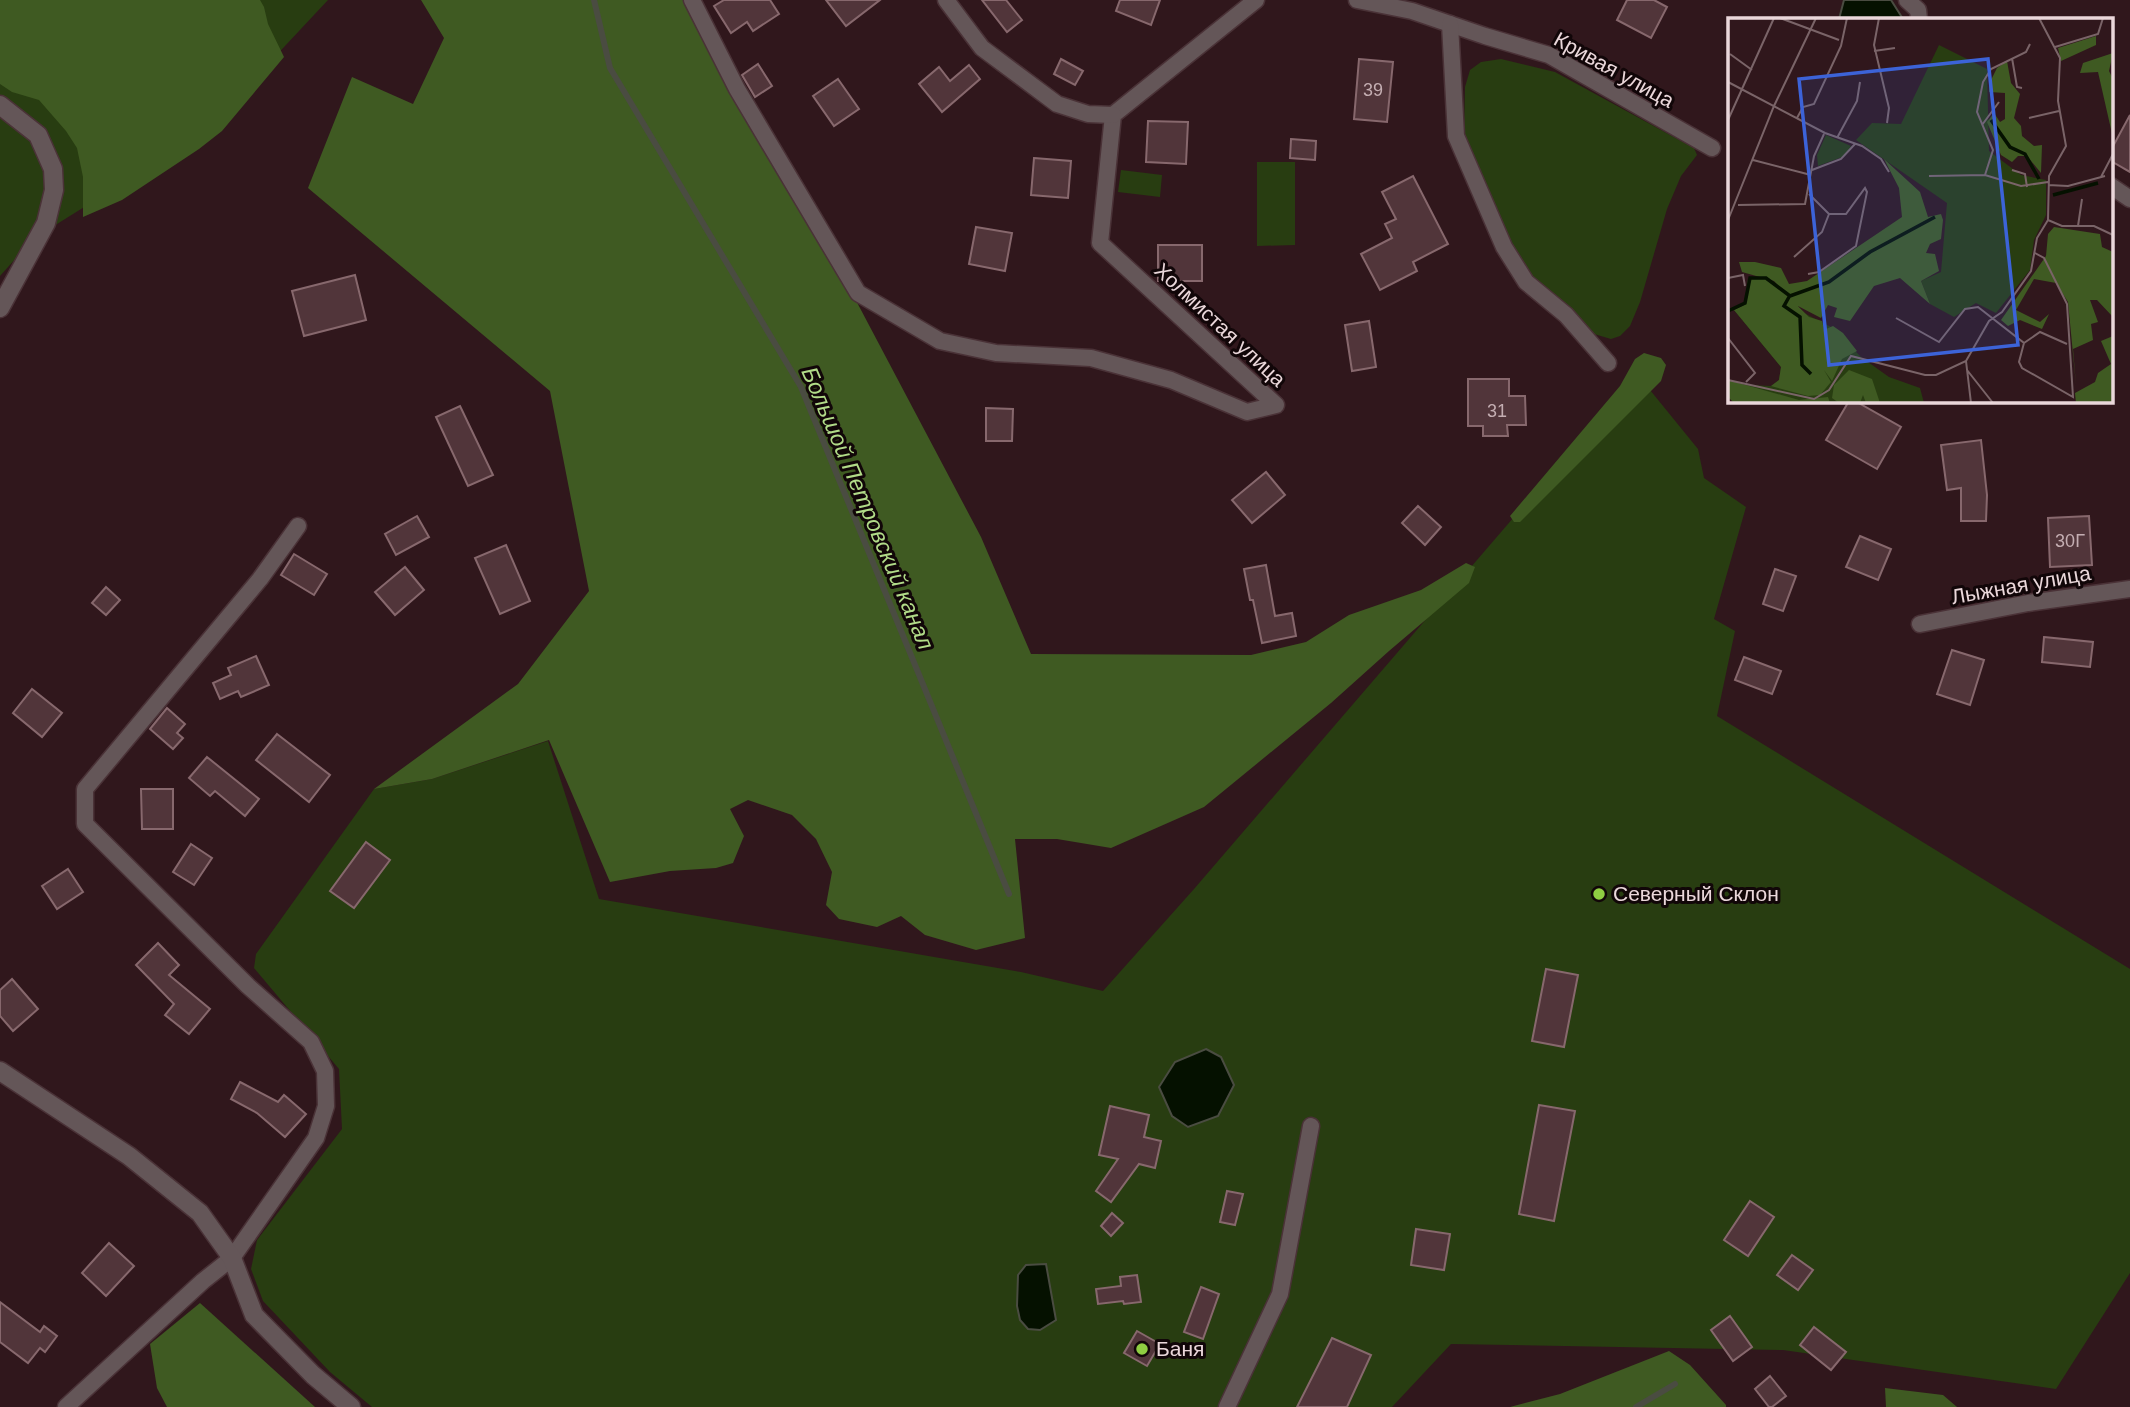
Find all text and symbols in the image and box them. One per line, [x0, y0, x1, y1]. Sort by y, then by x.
inset map [1728, 18, 2112, 402]
street label: Кривая улица [1550, 27, 1678, 112]
house number: 39 [1363, 80, 1383, 100]
street label: Холмистая улица [1150, 258, 1291, 391]
water label: Большой Петровский канал [797, 363, 940, 653]
house number: 31 [1487, 401, 1507, 421]
house number: 30Г [2055, 531, 2085, 551]
street label: Лыжная улица [1949, 561, 2093, 608]
place label: Северный Склон [1613, 882, 1779, 905]
marker: Северный Склон [1591, 886, 1607, 902]
place label: Баня [1156, 1337, 1204, 1360]
marker: Баня [1134, 1341, 1150, 1357]

